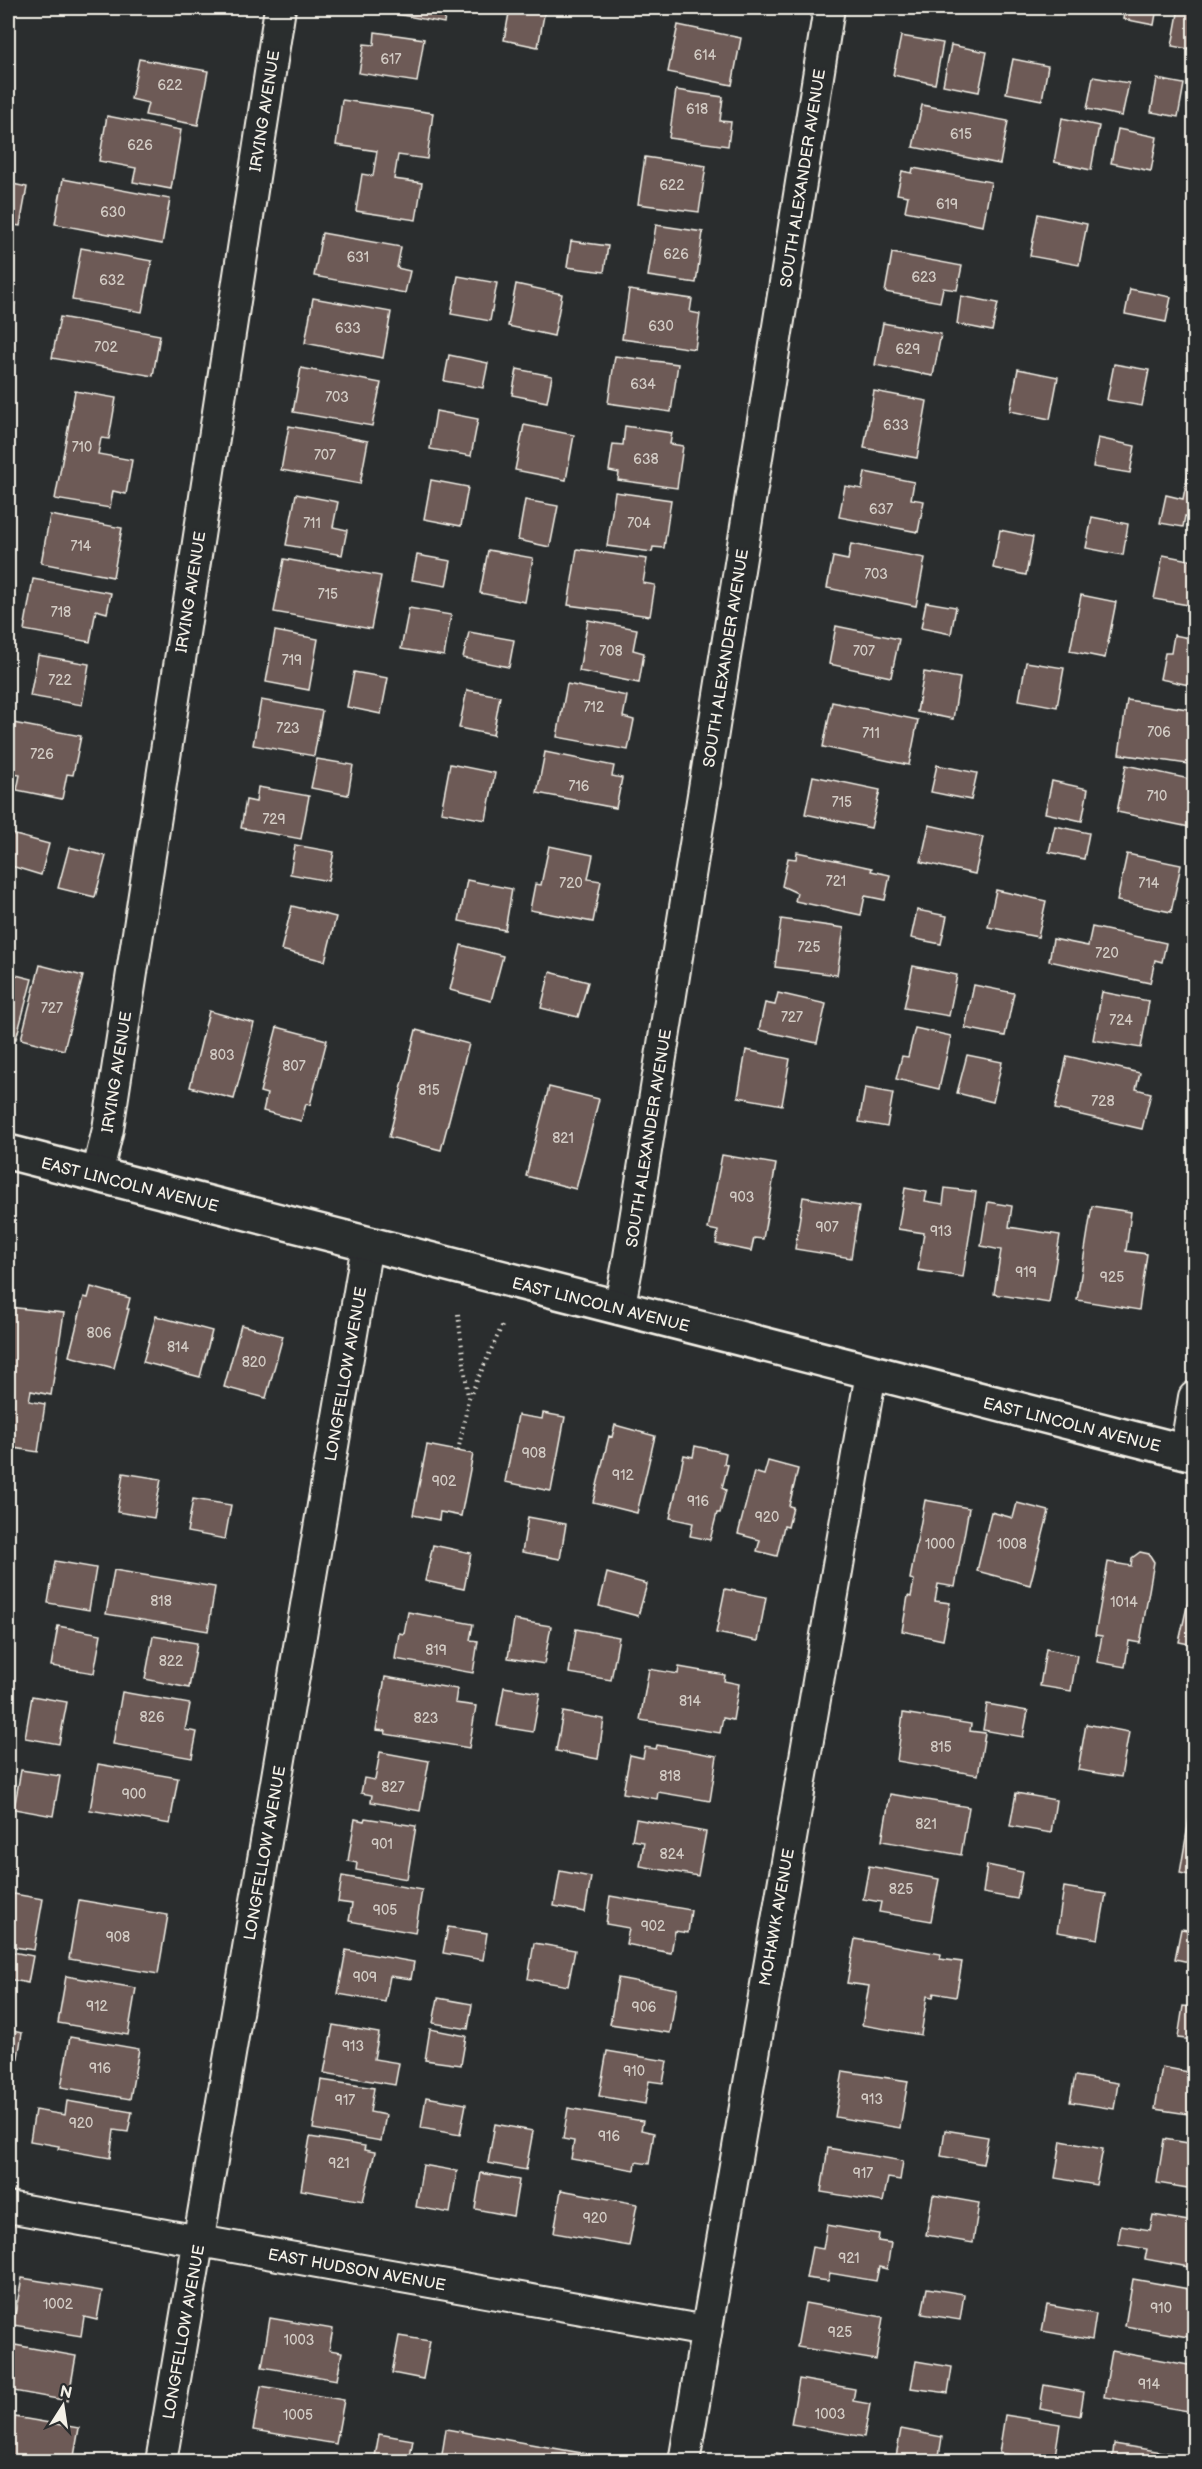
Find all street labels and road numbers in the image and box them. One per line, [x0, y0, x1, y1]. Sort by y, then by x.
street label: IRVING AVENUE [247, 49, 284, 173]
street label: SOUTH ALEXANDER AVENUE [777, 68, 830, 289]
street label: IRVING AVENUE [173, 530, 210, 654]
street label: SOUTH ALEXANDER AVENUE [700, 548, 753, 769]
street label: IRVING AVENUE [99, 1010, 136, 1134]
street label: SOUTH ALEXANDER AVENUE [623, 1028, 676, 1249]
street label: EAST LINCOLN AVENUE [39, 1154, 220, 1217]
street label: EAST LINCOLN AVENUE [510, 1274, 691, 1337]
street label: LONGFELLOW AVENUE [322, 1286, 371, 1463]
street label: EAST LINCOLN AVENUE [981, 1394, 1162, 1457]
street label: LONGFELLOW AVENUE [241, 1765, 290, 1942]
street label: MOHAWK AVENUE [756, 1847, 799, 1987]
street label: LONGFELLOW AVENUE [160, 2244, 209, 2421]
street label: EAST HUDSON AVENUE [266, 2245, 447, 2295]

